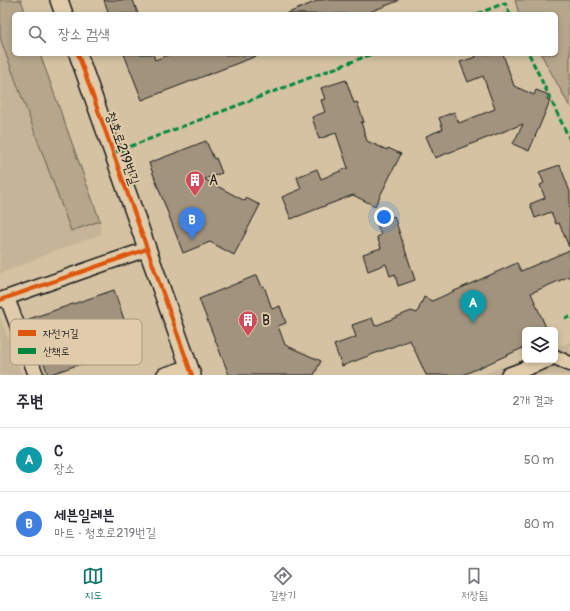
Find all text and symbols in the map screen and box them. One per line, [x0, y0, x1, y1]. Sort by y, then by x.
search box [12, 12, 558, 56]
icon: search [26, 23, 48, 45]
text: 장소 검색 [58, 25, 110, 44]
street label: 청호로219번길 [102, 109, 143, 188]
building icon: A [184, 169, 206, 197]
place label: A [209, 172, 218, 189]
pin: B [179, 207, 205, 240]
your location [374, 207, 394, 227]
pin: A [460, 290, 486, 323]
building icon: B [237, 309, 259, 337]
place label: B [262, 312, 270, 329]
legend [10, 319, 142, 365]
text: 자전거길 [43, 327, 79, 340]
map controls [522, 327, 558, 363]
button: layers [522, 327, 558, 363]
text: 산책로 [43, 345, 70, 358]
text: 주변 [16, 391, 43, 412]
text: 2개 결과 [513, 393, 554, 409]
text: C [54, 442, 63, 461]
text: A [25, 452, 33, 468]
text: 50 m [524, 452, 554, 468]
text: 장소 [54, 461, 75, 477]
text: 세븐일레븐 [54, 506, 114, 525]
text: B [25, 516, 33, 532]
text: 80 m [524, 516, 554, 532]
text: 마트 · 청호로219번길 [54, 525, 156, 541]
tab: 지도 [82, 565, 104, 603]
tab: 길찾기 [269, 565, 296, 603]
tab: 저장됨 [461, 565, 488, 603]

